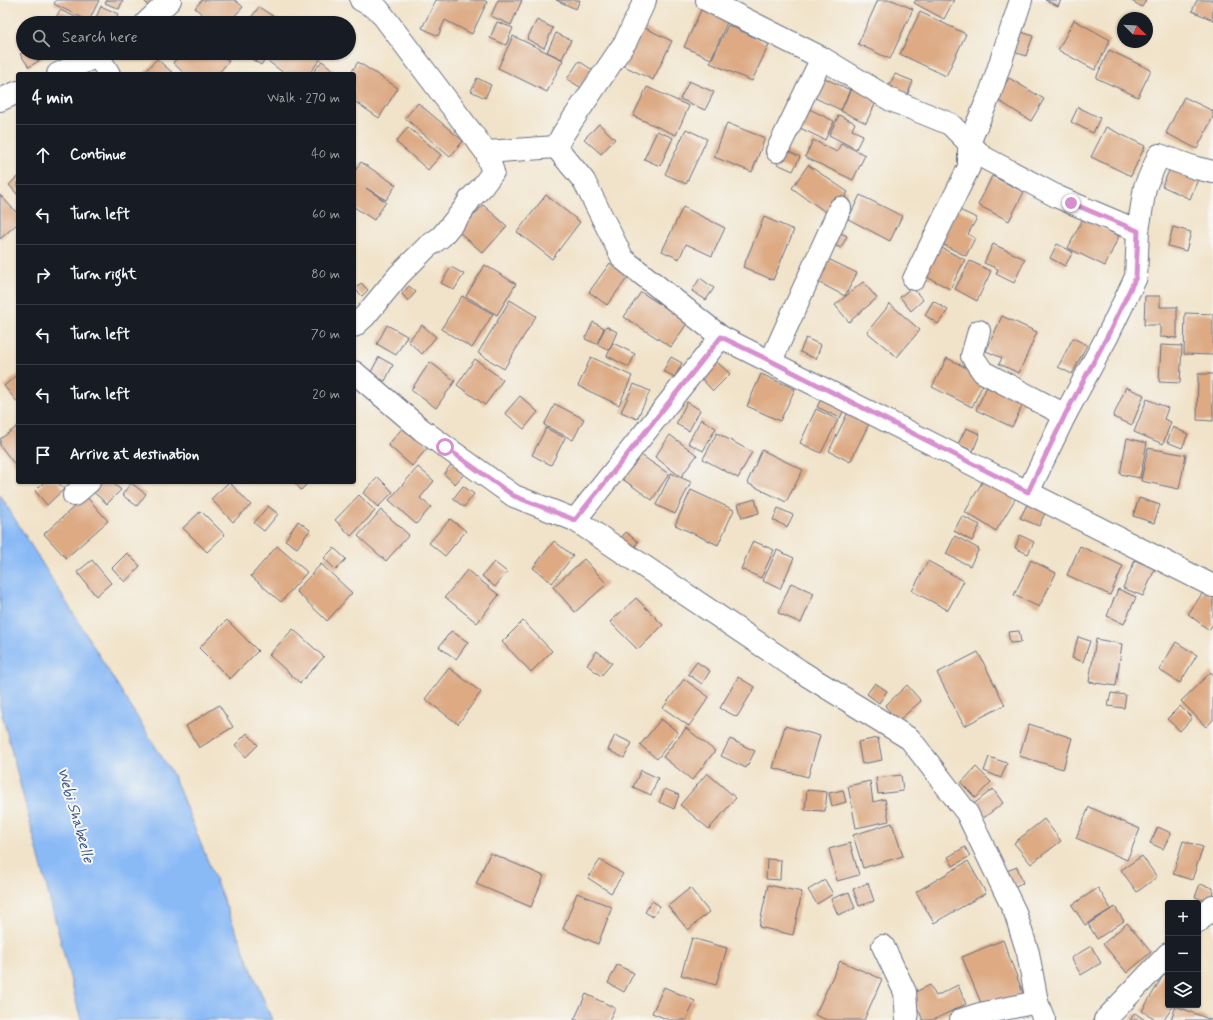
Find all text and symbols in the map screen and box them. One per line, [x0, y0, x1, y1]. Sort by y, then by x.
north arrow [1117, 12, 1153, 48]
search box [16, 16, 356, 60]
icon: search [30, 27, 52, 49]
text: Search here [62, 28, 138, 48]
text: 4 min [32, 87, 73, 109]
text: Walk · 270 m [267, 90, 340, 107]
icon: ahead [32, 144, 54, 166]
text: Continue [70, 145, 126, 165]
text: 40 m [311, 146, 340, 163]
route end [1062, 194, 1080, 212]
icon: left [32, 204, 54, 226]
text: Turn left [70, 205, 130, 225]
text: 60 m [312, 206, 340, 223]
icon: right [32, 264, 54, 286]
text: Turn right [70, 265, 137, 285]
text: 80 m [311, 266, 340, 283]
icon: left [32, 324, 54, 346]
text: Turn left [70, 325, 130, 345]
text: 70 m [311, 326, 340, 343]
icon: left [32, 384, 54, 406]
text: Turn left [70, 385, 130, 405]
text: 20 m [312, 386, 340, 403]
route start [436, 438, 454, 456]
icon: arrive [32, 444, 54, 466]
text: Arrive at destination [70, 445, 199, 465]
water label: Webi Shabeelle [52, 765, 99, 866]
map controls [1165, 900, 1201, 1008]
button: + [1165, 900, 1201, 936]
button: − [1165, 936, 1201, 972]
button: layers [1165, 972, 1201, 1008]

